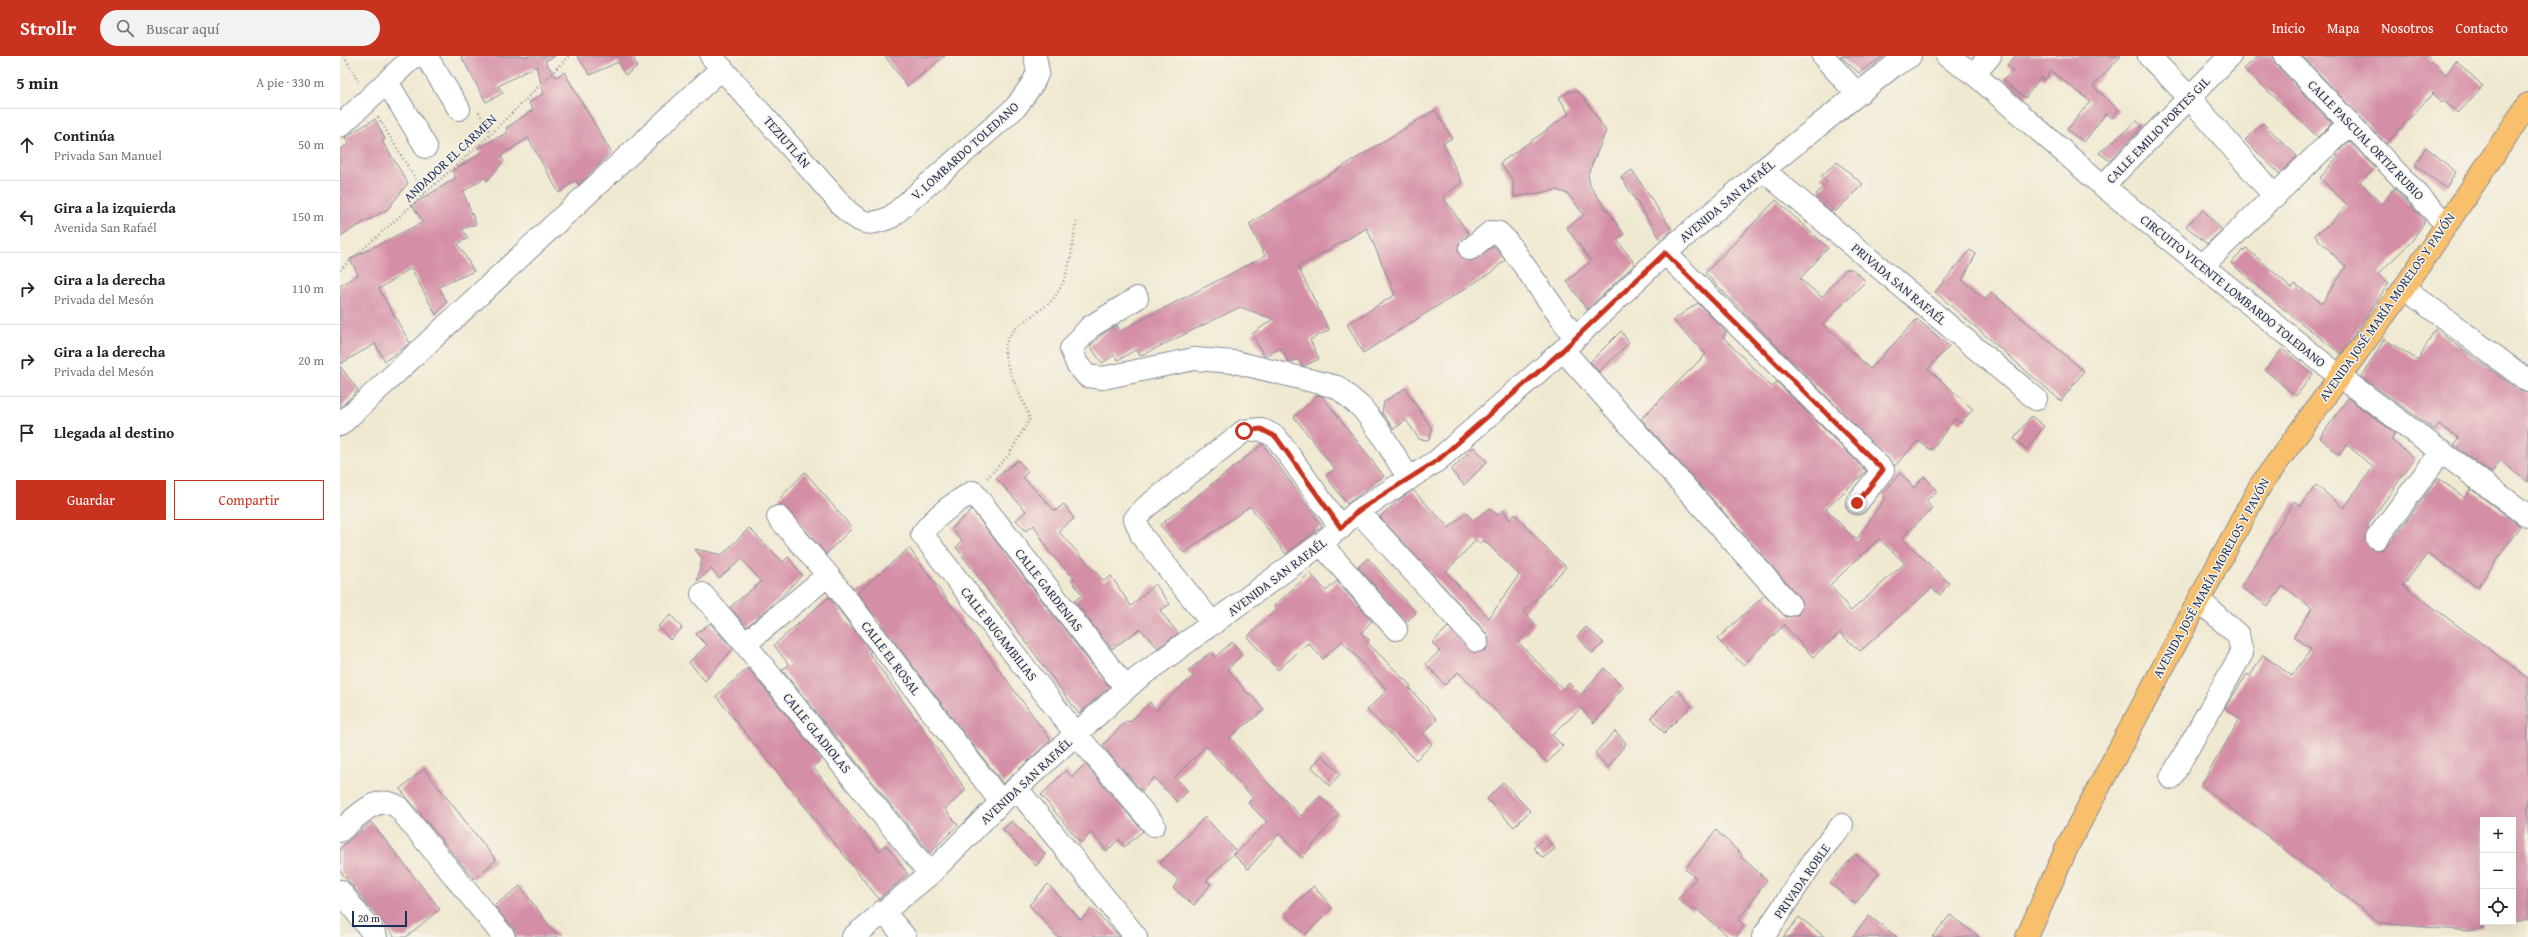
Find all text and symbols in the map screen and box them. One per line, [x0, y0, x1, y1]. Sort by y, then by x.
search box [100, 10, 380, 46]
text: Strollr [20, 14, 76, 42]
icon: search [114, 17, 136, 39]
text: Buscar aquí [146, 18, 219, 39]
text: Inicio [2272, 18, 2305, 38]
text: Mapa [2327, 18, 2359, 38]
text: Nosotros [2381, 18, 2434, 38]
text: Contacto [2456, 18, 2508, 38]
text: 5 min [16, 70, 58, 95]
street label: CALLE EMILIO PORTES GIL [2102, 72, 2215, 188]
text: A pie · 330 m [256, 73, 324, 92]
street label: CALLE PASCUAL ORTIZ RUBIO [2303, 76, 2429, 204]
street label: V. LOMBARDO TOLEDANO [907, 97, 1023, 205]
street label: ANDADOR EL CARMEN [399, 109, 501, 206]
street label: TEZIUTLÁN [759, 112, 815, 173]
text: Continúa [54, 125, 115, 146]
icon: ahead [16, 134, 38, 156]
text: 50 m [298, 135, 324, 154]
text: Privada San Manuel [54, 146, 162, 165]
street label: AVENIDA SAN RAFAÉL [1675, 155, 1780, 247]
text: Gira a la izquierda [54, 197, 176, 218]
icon: left [16, 206, 38, 228]
text: 150 m [292, 207, 324, 226]
street label: AVENIDA JOSÉ MARÍA MORELOS Y PAVÓN [2314, 209, 2460, 405]
street label: CIRCUITO VICENTE LOMBARDO TOLEDANO [2136, 210, 2330, 372]
text: Avenida San Rafaél [54, 218, 157, 237]
street label: PRIVADA SAN RAFAÉL [1847, 238, 1951, 330]
text: Gira a la derecha [54, 269, 165, 290]
icon: right [16, 278, 38, 300]
text: 110 m [292, 279, 324, 298]
text: Privada del Mesón [54, 290, 154, 309]
text: Gira a la derecha [54, 341, 165, 362]
icon: right [16, 350, 38, 372]
text: 20 m [298, 351, 324, 370]
text: Privada del Mesón [54, 362, 154, 381]
icon: arrive [16, 422, 38, 444]
text: Llegada al destino [54, 422, 174, 443]
route start [1235, 422, 1253, 440]
street label: AVENIDA JOSÉ MARÍA MORELOS Y PAVÓN [2148, 474, 2274, 681]
button: Guardar [16, 480, 166, 520]
button: Compartir [174, 480, 324, 520]
route end [1848, 494, 1866, 512]
street label: AVENIDA SAN RAFAÉL [1223, 533, 1331, 621]
street label: CALLE GARDENIAS [1010, 544, 1088, 636]
street label: CALLE BUGAMBILIAS [956, 583, 1042, 685]
street label: CALLE EL ROSAL [857, 617, 926, 700]
street label: CALLE GLADIOLAS [778, 689, 856, 777]
street label: AVENIDA SAN RAFAÉL [976, 733, 1077, 829]
map controls [2480, 817, 2516, 925]
button: + [2480, 817, 2516, 853]
street label: PRIVADA ROBLE [1769, 839, 1835, 922]
button: − [2480, 853, 2516, 889]
button: locate [2480, 889, 2516, 925]
scale bar [352, 909, 407, 928]
text: 20 m [358, 910, 380, 926]

